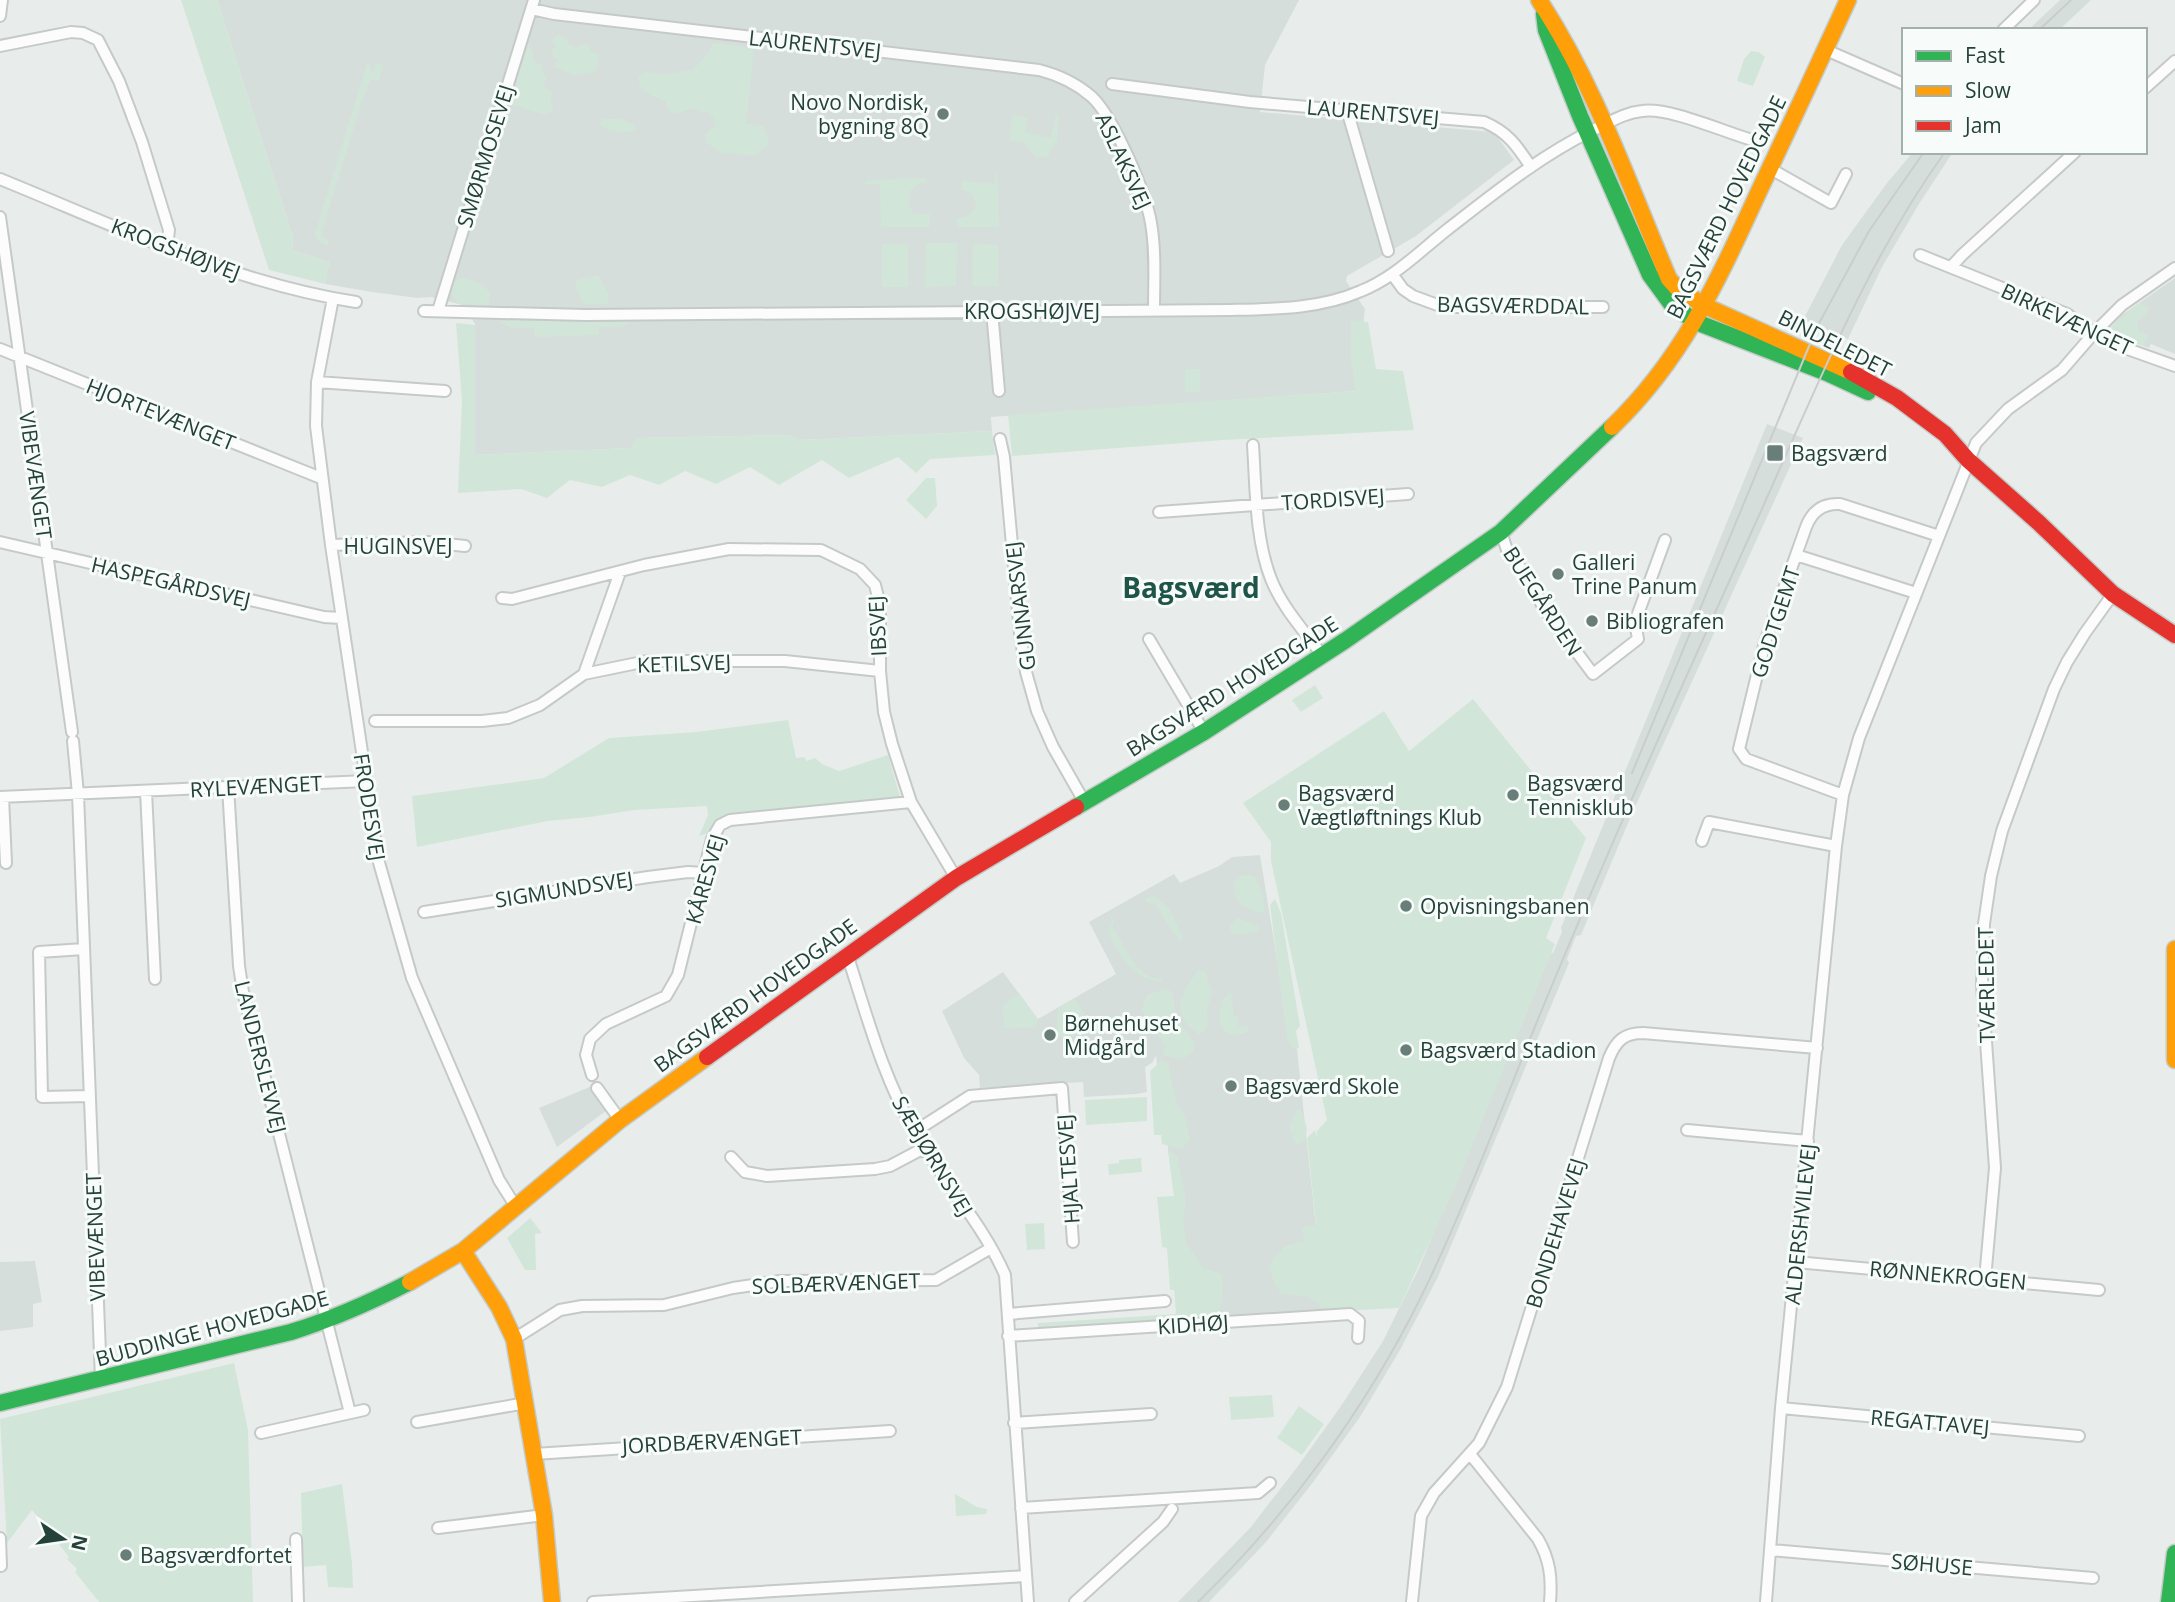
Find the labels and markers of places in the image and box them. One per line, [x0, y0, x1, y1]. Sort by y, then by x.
place label: Novo Nordisk, bygning 8Q [790, 88, 929, 140]
marker: Novo Nordisk, bygning 8Q [935, 106, 951, 122]
place label: Bagsværd [1791, 439, 1888, 467]
marker: Bagsværd [1765, 443, 1785, 463]
place label: Galleri Trine Panum [1572, 548, 1697, 600]
marker: Galleri Trine Panum [1550, 566, 1566, 582]
place label: Bibliografen [1606, 607, 1724, 635]
marker: Bibliografen [1584, 613, 1600, 629]
place label: Bagsværd Tennisklub [1527, 769, 1634, 821]
place label: Bagsværd Vægtløftnings Klub [1298, 779, 1482, 831]
marker: Bagsværd Tennisklub [1505, 787, 1521, 803]
marker: Bagsværd Vægtløftnings Klub [1276, 797, 1292, 813]
place label: Opvisningsbanen [1420, 892, 1590, 920]
marker: Opvisningsbanen [1398, 898, 1414, 914]
place label: Børnehuset Midgård [1064, 1009, 1179, 1061]
marker: Børnehuset Midgård [1042, 1027, 1058, 1043]
place label: Bagsværd Stadion [1420, 1036, 1596, 1064]
marker: Bagsværd Stadion [1398, 1042, 1414, 1058]
place label: Bagsværd Skole [1245, 1072, 1399, 1100]
marker: Bagsværd Skole [1223, 1078, 1239, 1094]
place label: Bagsværdfortet [140, 1541, 292, 1569]
marker: Bagsværdfortet [118, 1547, 134, 1563]

